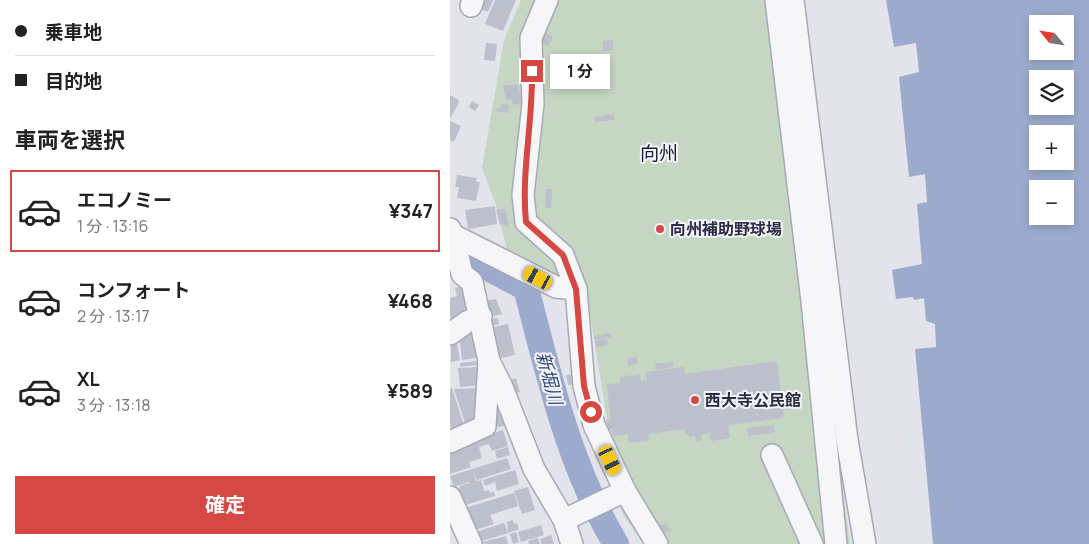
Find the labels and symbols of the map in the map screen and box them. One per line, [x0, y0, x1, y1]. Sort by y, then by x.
north arrow [1029, 15, 1074, 60]
callout: 1 分 [550, 54, 610, 88]
route end [521, 60, 543, 82]
district label: 向州 [640, 140, 678, 166]
place label: 向州補助野球場 [670, 218, 782, 240]
marker: 向州補助野球場 [654, 223, 666, 235]
car [521, 264, 554, 292]
water label: 新堀川 [531, 349, 569, 409]
place label: 西大寺公民館 [705, 389, 801, 411]
marker: 西大寺公民館 [689, 394, 701, 406]
route start [580, 401, 602, 423]
car [596, 443, 623, 477]

